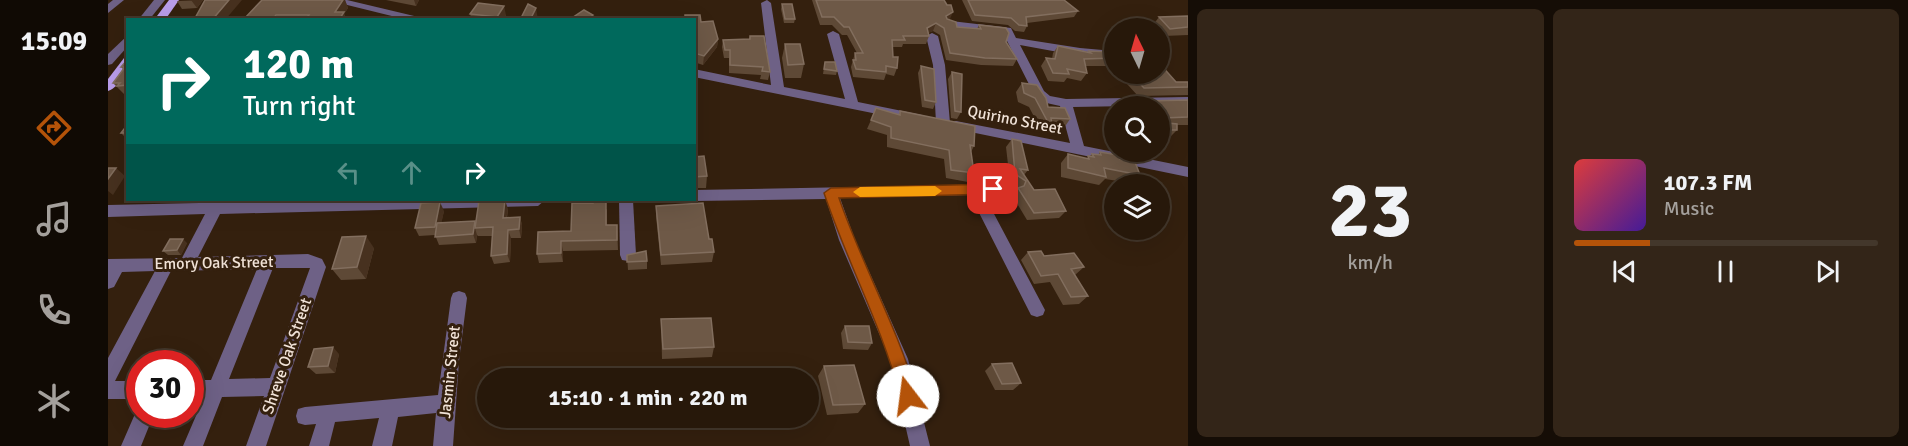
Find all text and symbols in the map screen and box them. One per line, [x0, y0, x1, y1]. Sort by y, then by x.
north arrow [1104, 18, 1170, 84]
map controls [1104, 18, 1170, 240]
text: 15:09 [21, 25, 87, 58]
text: 120 m [243, 39, 354, 90]
icon: right [144, 42, 222, 120]
text: Turn right [243, 90, 356, 123]
button: search [1104, 96, 1170, 162]
street label: Quirino Street [966, 101, 1065, 139]
icon: directions [33, 107, 75, 149]
icon: left [332, 156, 365, 189]
icon: ahead [395, 156, 428, 189]
icon: right [458, 156, 491, 189]
pin [967, 163, 1018, 214]
text: 23 [1328, 163, 1412, 259]
text: 107.3 FM [1664, 169, 1752, 196]
icon: arrive [976, 172, 1009, 205]
button: layers [1104, 174, 1170, 240]
text: Music [1664, 196, 1714, 221]
icon: music [33, 198, 75, 240]
text: km/h [1348, 250, 1393, 275]
street label: Emory Oak Street [154, 252, 274, 274]
icon: previous [1608, 255, 1641, 288]
icon: pause [1709, 255, 1742, 288]
icon: next [1811, 255, 1844, 288]
icon: phone [33, 289, 75, 331]
street label: Shreve Oak Street [258, 295, 316, 417]
street label: Jasmin Street [435, 324, 465, 419]
speed limit sign: 30 [126, 350, 204, 428]
position arrow [876, 364, 940, 428]
icon: climate [33, 380, 75, 422]
text: 15:10 · 1 min · 220 m [548, 384, 748, 411]

